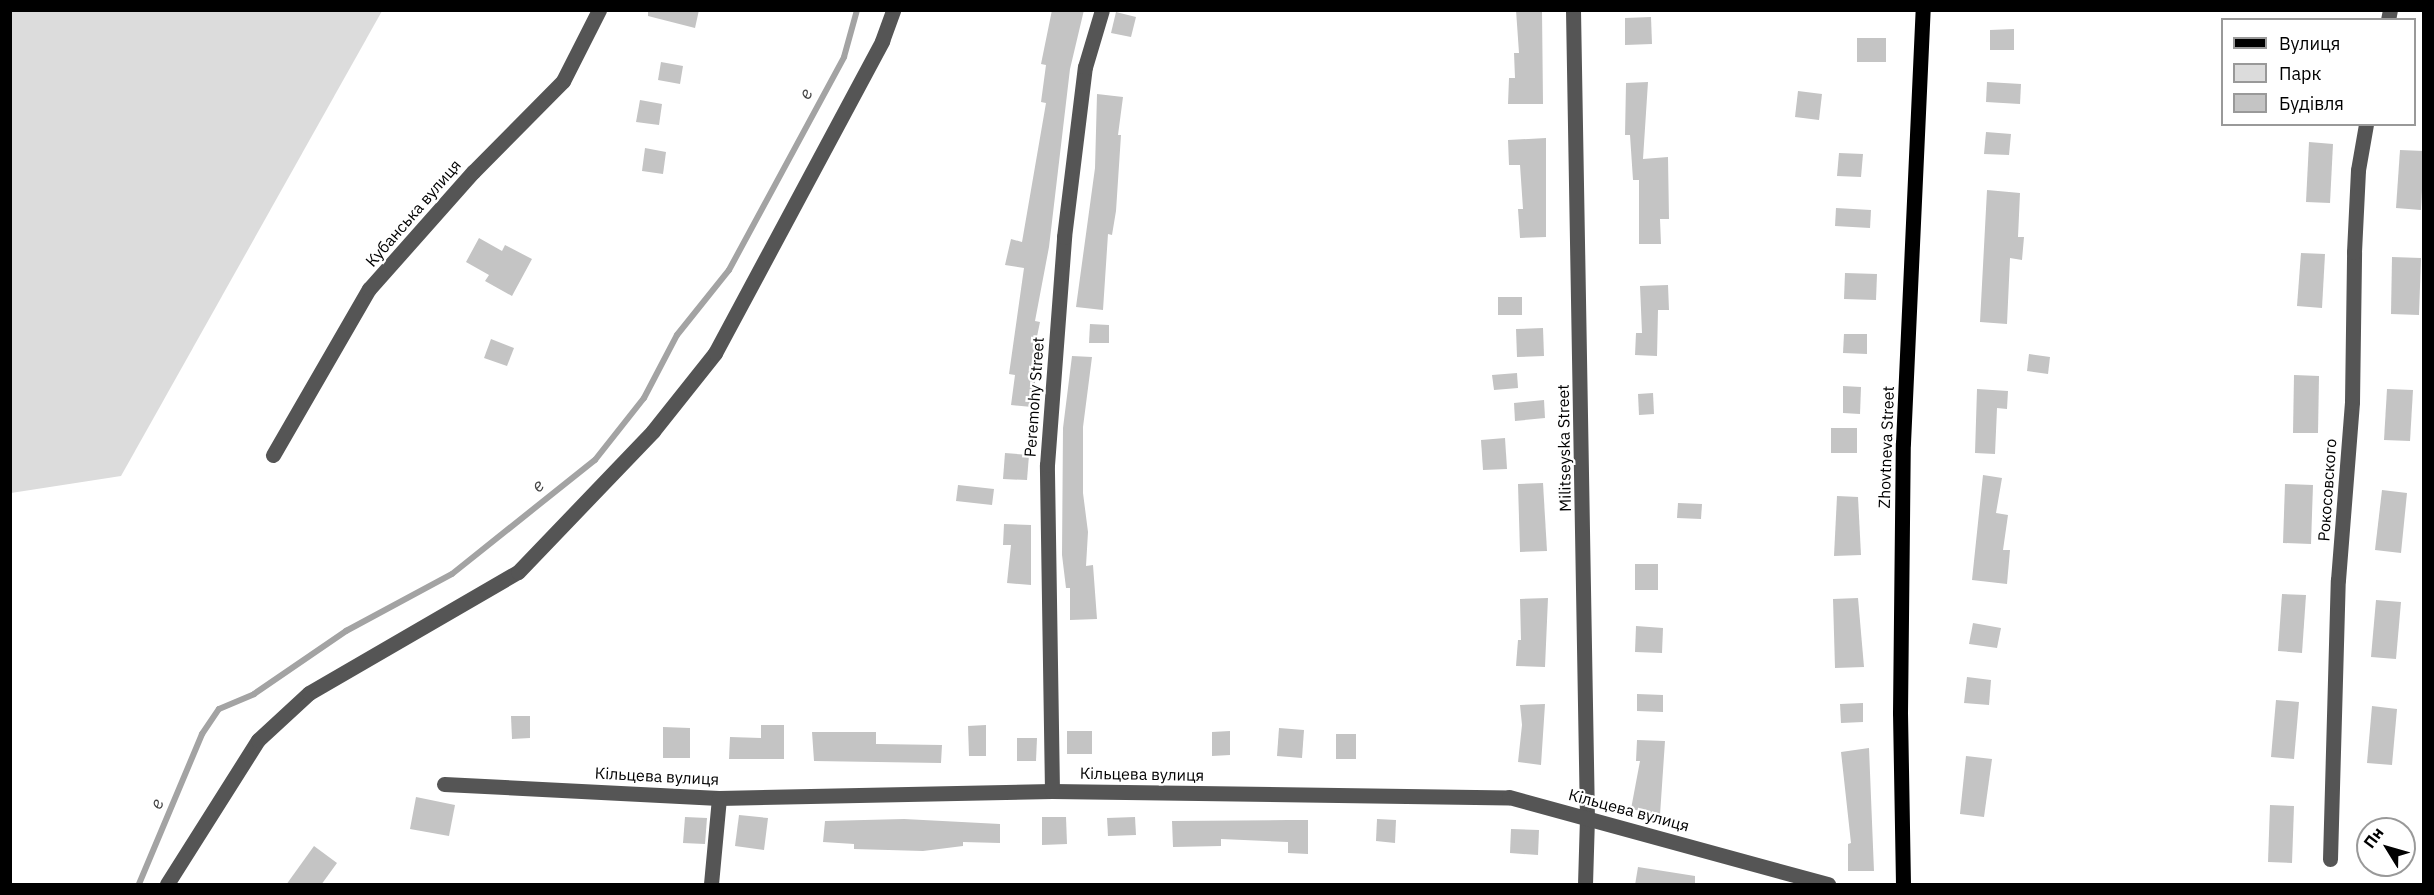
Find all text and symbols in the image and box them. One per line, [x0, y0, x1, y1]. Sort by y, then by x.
legend [2221, 18, 2416, 126]
text: Вулиця [2279, 32, 2340, 55]
text: Парк [2279, 62, 2321, 85]
water label: e [794, 85, 818, 103]
text: Будівля [2279, 92, 2344, 115]
street label: Кубанська вулиця [361, 156, 465, 270]
street label: Peremohy Street [1020, 336, 1048, 458]
street label: Militseyska Street [1553, 384, 1575, 512]
street label: Zhovtneva Street [1874, 385, 1898, 509]
street label: Рокосовского [2314, 438, 2340, 542]
water label: e [528, 475, 548, 497]
street label: Кільцева вулиця [594, 763, 720, 789]
street label: Кільцева вулиця [1080, 763, 1204, 785]
street label: Кільцева вулиця [1566, 785, 1692, 835]
water label: e [145, 796, 169, 812]
north arrow [2356, 817, 2416, 877]
text: Пн [2359, 823, 2388, 852]

